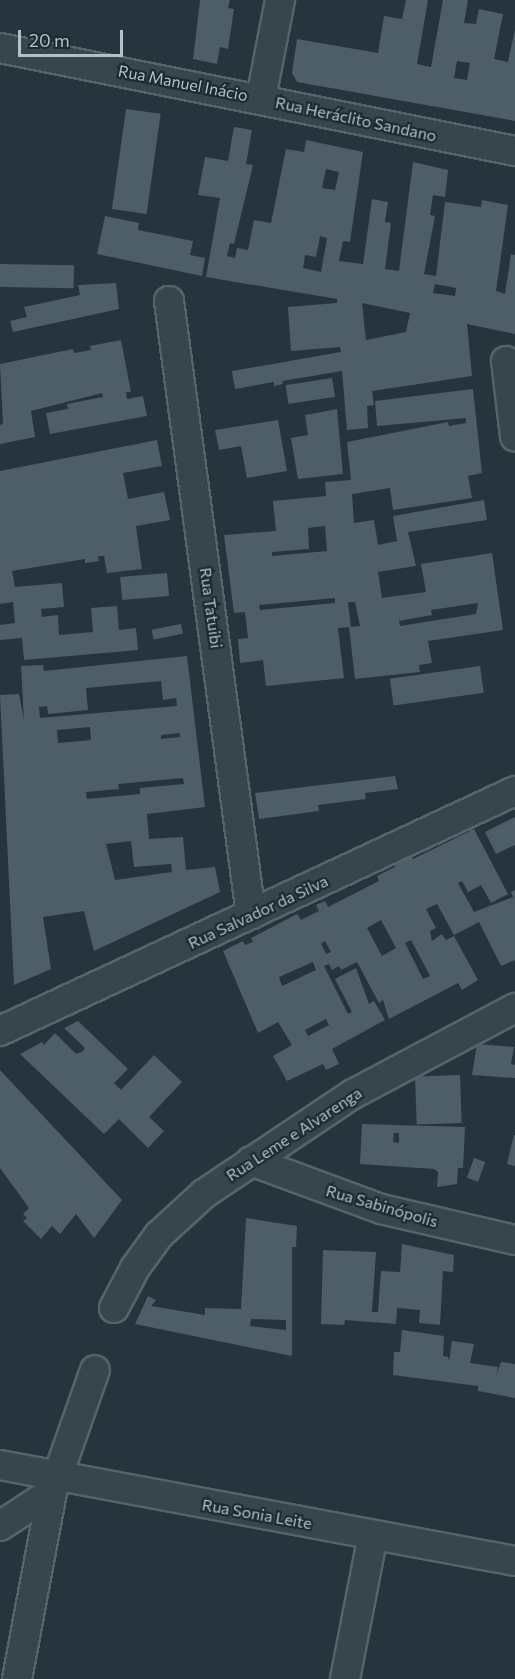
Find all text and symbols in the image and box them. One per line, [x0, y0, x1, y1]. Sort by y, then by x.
scale bar [21, 18, 126, 56]
text: 20 m [29, 29, 70, 51]
street label: Rua Manuel Inácio [117, 61, 249, 105]
street label: Rua Heráclito Sandano [274, 93, 438, 145]
street label: Rua Tatuibi [196, 566, 226, 650]
street label: Rua Salvador da Silva [185, 871, 331, 953]
street label: Rua Leme e Alvarenga [223, 1083, 365, 1185]
street label: Rua Sabinópolis [324, 1181, 440, 1231]
street label: Rua Sonia Leite [201, 1495, 313, 1533]

